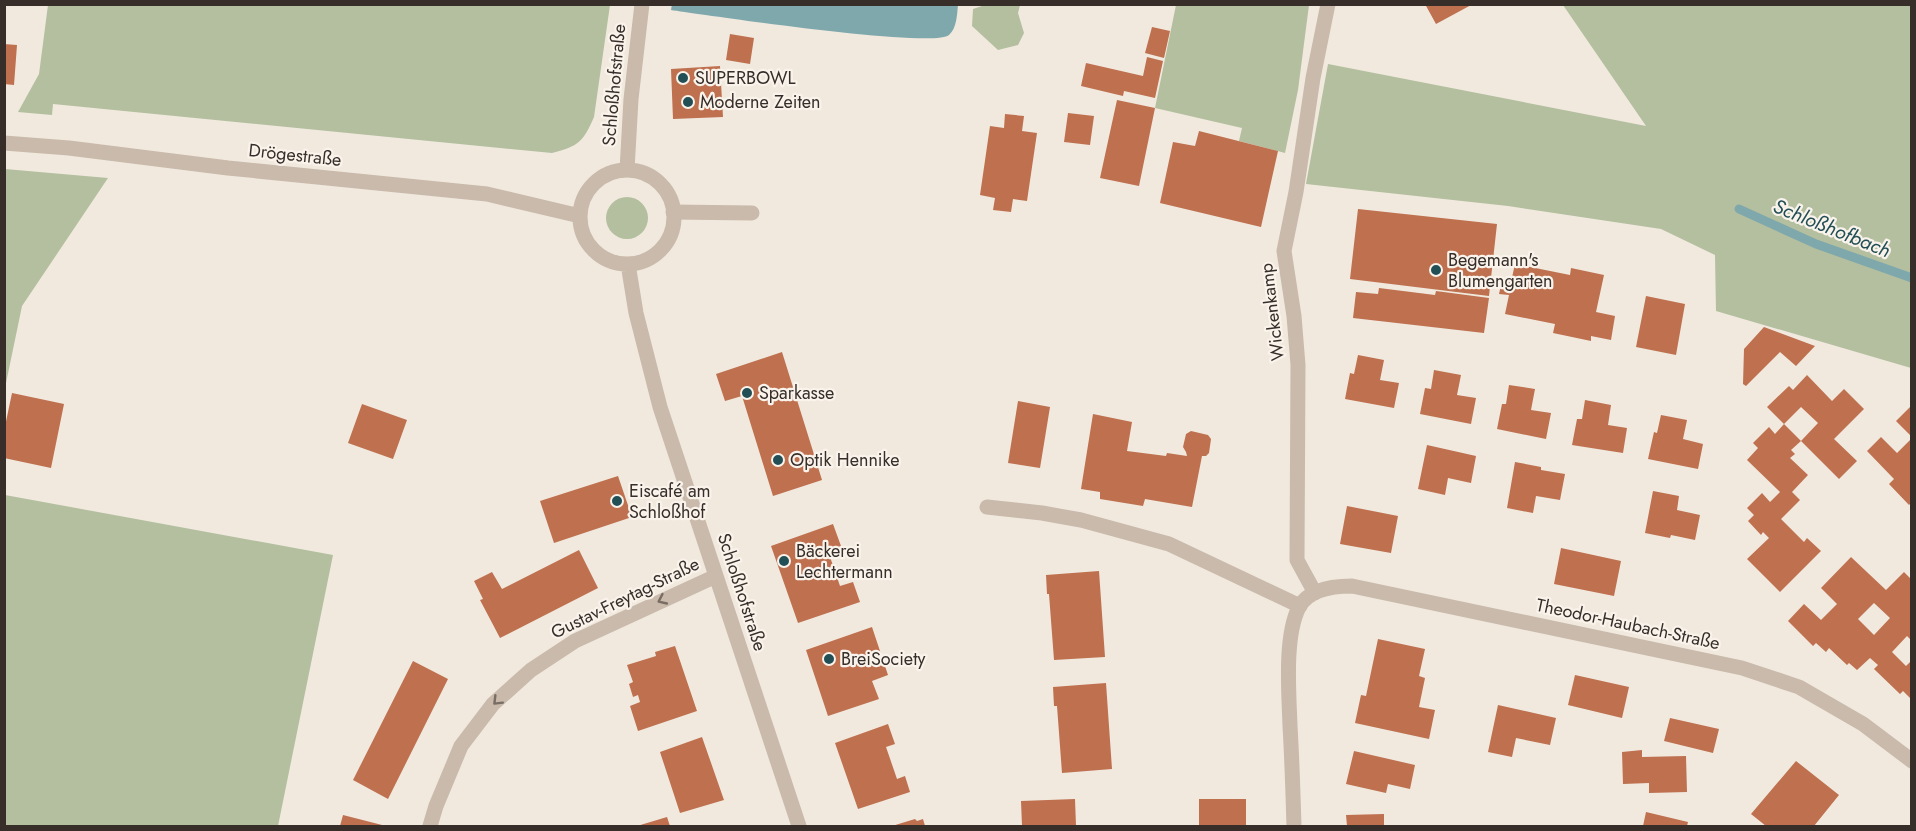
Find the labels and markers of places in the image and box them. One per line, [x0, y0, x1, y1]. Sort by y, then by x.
place label: SUPERBOWL [695, 65, 796, 91]
marker: SUPERBOWL [676, 71, 690, 85]
place label: Moderne Zeiten [700, 89, 821, 115]
marker: Moderne Zeiten [681, 95, 695, 109]
place label: Begemann's Blumengarten [1448, 247, 1553, 294]
marker: Begemann's Blumengarten [1429, 263, 1443, 277]
place label: Sparkasse [759, 380, 834, 406]
marker: Sparkasse [740, 386, 754, 400]
place label: Optik Hennike [790, 447, 899, 473]
marker: Optik Hennike [771, 453, 785, 467]
place label: Eiscafé am Schloßhof [629, 478, 711, 525]
marker: Eiscafé am Schloßhof [610, 494, 624, 508]
place label: Bäckerei Lechtermann [796, 538, 893, 585]
marker: Bäckerei Lechtermann [777, 554, 791, 568]
place label: BreiSociety [841, 646, 925, 672]
marker: BreiSociety [822, 652, 836, 666]

